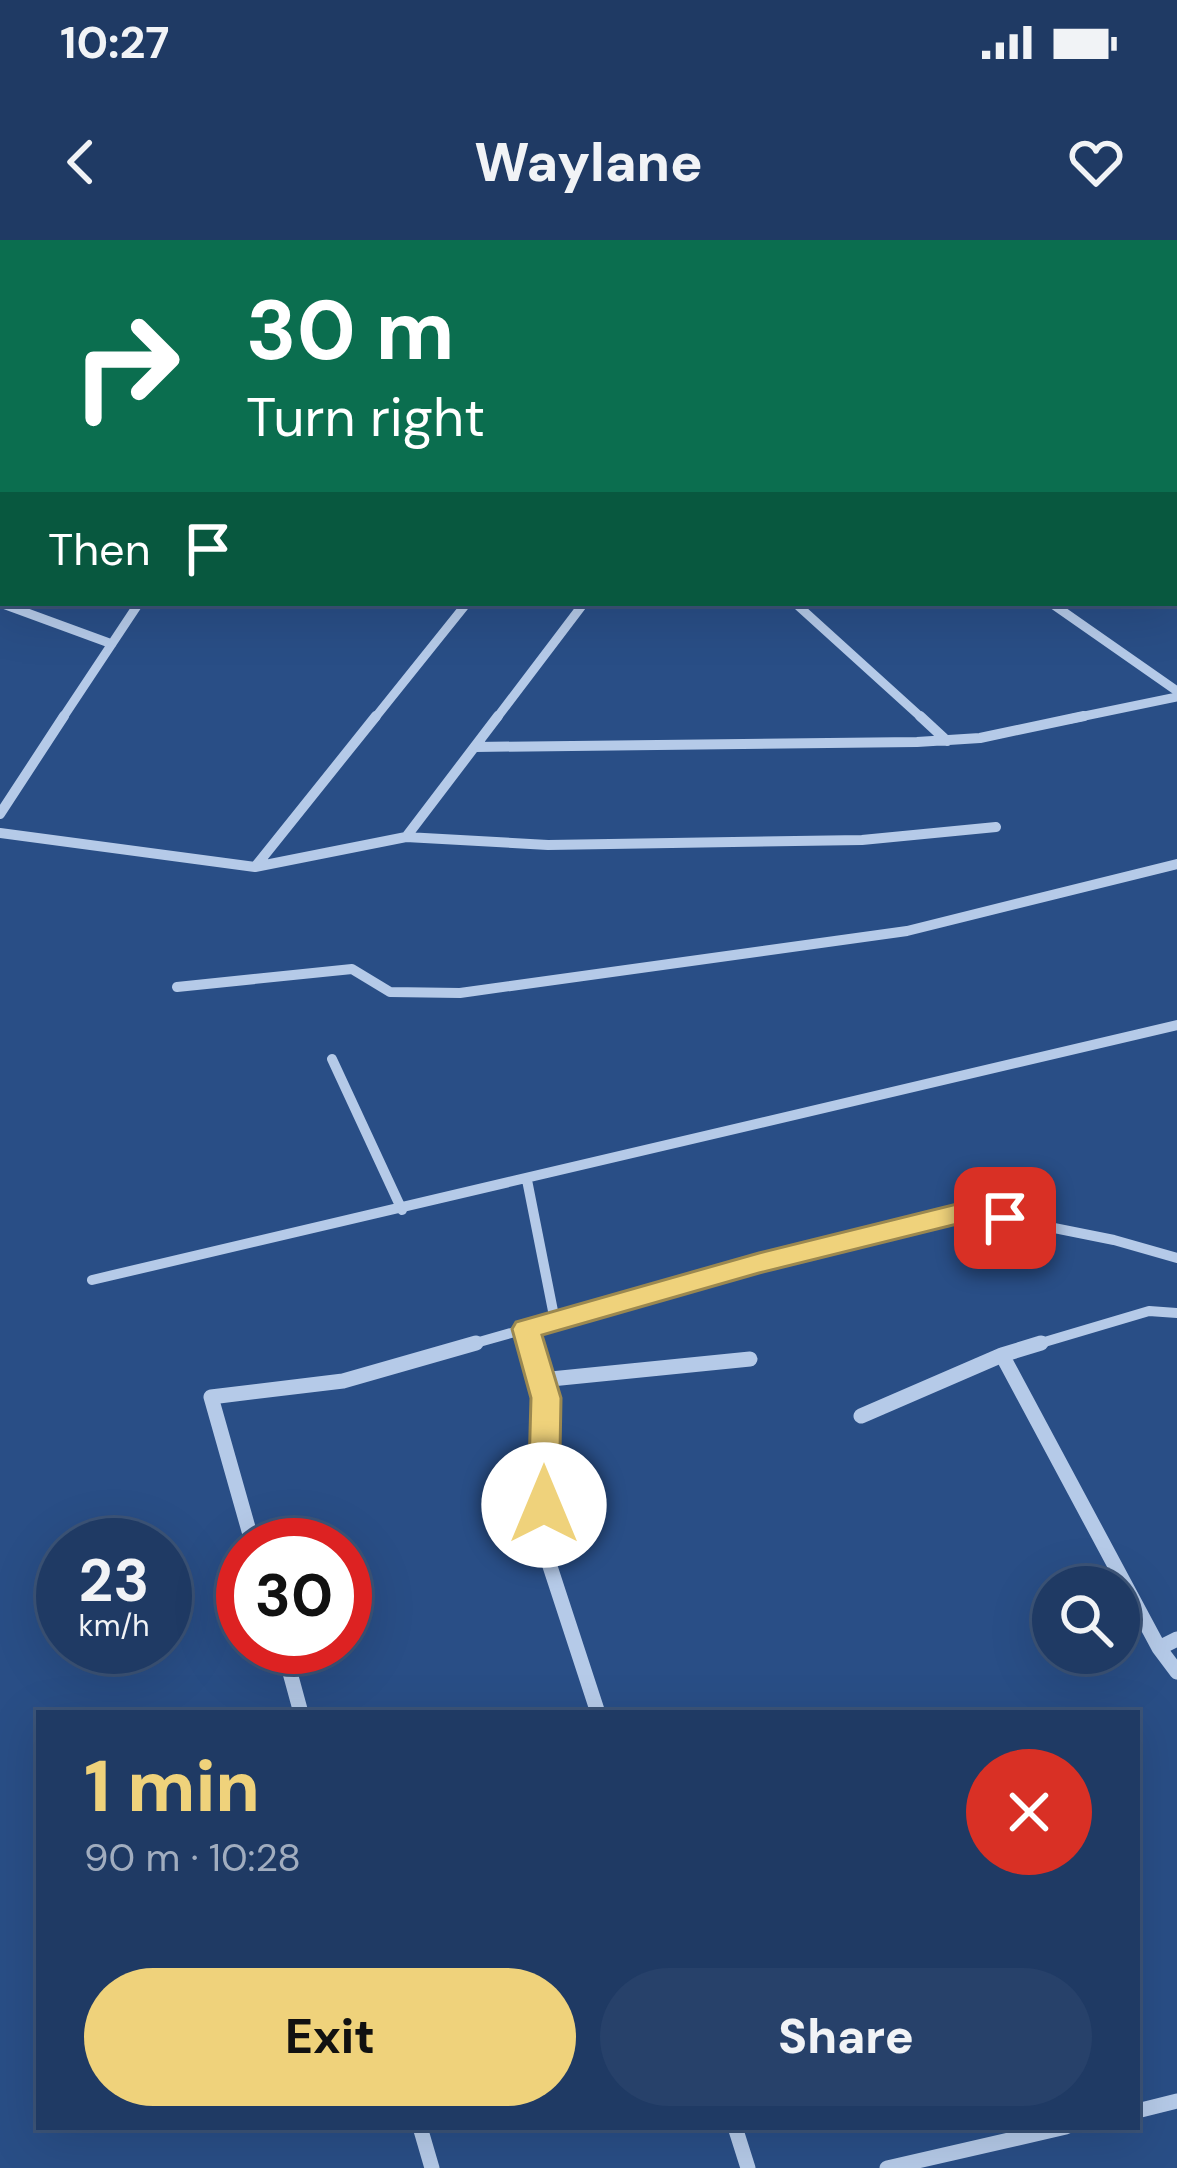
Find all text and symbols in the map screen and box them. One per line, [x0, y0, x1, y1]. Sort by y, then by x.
text: 10:27 [60, 13, 169, 72]
text: Waylane [474, 127, 703, 198]
icon: back [48, 129, 114, 195]
icon: heart [1063, 129, 1129, 195]
text: 30 m [246, 276, 455, 385]
icon: right [48, 288, 204, 444]
text: Turn right [246, 382, 485, 453]
icon: arrive [175, 516, 241, 582]
text: Then [48, 520, 151, 579]
pin [954, 1167, 1056, 1269]
icon: arrive [972, 1185, 1038, 1251]
position arrow [481, 1442, 607, 1568]
speed limit sign: 30 [216, 1518, 372, 1674]
text: 23 [79, 1541, 149, 1620]
map controls [1032, 1566, 1140, 1674]
button: search [1032, 1566, 1140, 1674]
text: km/h [79, 1606, 149, 1645]
text: 1 min [84, 1740, 260, 1833]
button: close [966, 1749, 1092, 1875]
text: 90 m · 10:28 [84, 1832, 301, 1883]
button: Exit [84, 1968, 576, 2106]
button: Share [600, 1968, 1092, 2106]

